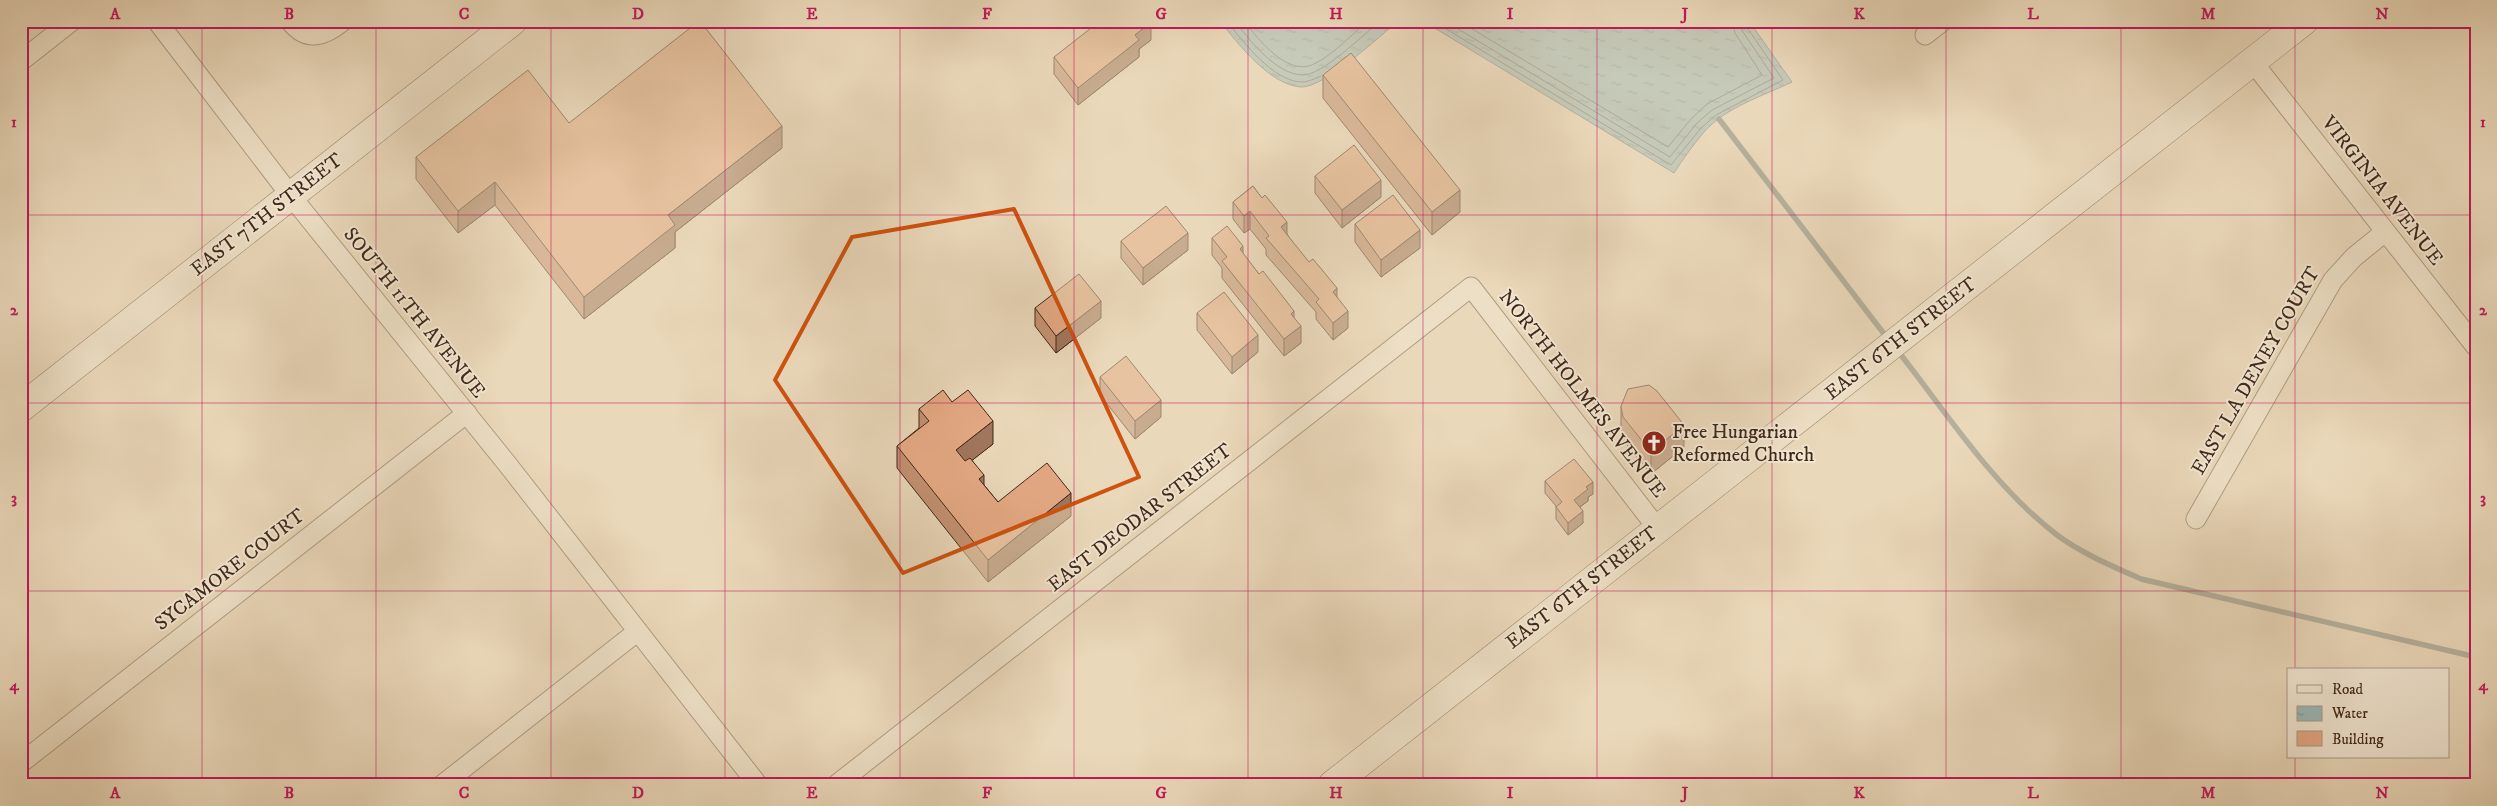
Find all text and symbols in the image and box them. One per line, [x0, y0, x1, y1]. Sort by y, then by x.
text: A [109, 4, 121, 24]
text: B [284, 4, 294, 24]
text: C [459, 4, 469, 24]
text: D [632, 4, 644, 24]
text: E [806, 4, 818, 24]
text: F [982, 4, 992, 24]
text: G [1155, 4, 1167, 24]
text: H [1329, 4, 1343, 24]
text: I [1507, 4, 1514, 24]
text: J [1680, 4, 1689, 24]
text: K [1853, 4, 1865, 24]
text: L [2027, 4, 2039, 24]
text: M [2201, 4, 2216, 24]
text: N [2375, 4, 2389, 24]
street label: VIRGINIA AVENUE [2315, 110, 2448, 271]
text: 1 [11, 112, 17, 132]
text: 1 [2480, 112, 2486, 132]
street label: EAST 7TH STREET [186, 148, 348, 282]
street label: SOUTH 11TH AVENUE [338, 223, 490, 403]
street label: EAST LA DENEY COURT [2186, 262, 2326, 480]
street label: EAST 6TH STREET [1820, 272, 1982, 406]
street label: NORTH HOLMES AVENUE [1493, 285, 1671, 503]
text: 2 [10, 300, 19, 320]
text: 2 [2479, 300, 2488, 320]
place label: Free Hungarian Reformed Church [1672, 420, 1815, 468]
church icon: Free Hungarian Reformed Church [1641, 430, 1667, 456]
street label: EAST DEODAR STREET [1043, 438, 1237, 598]
text: 3 [11, 488, 17, 508]
text: 3 [2480, 488, 2486, 508]
street label: SYCAMORE COURT [150, 504, 310, 636]
street label: EAST 6TH STREET [1501, 521, 1663, 655]
legend [2287, 668, 2450, 758]
text: 4 [8, 675, 19, 695]
text: 4 [2477, 675, 2488, 695]
text: Road [2332, 680, 2364, 699]
text: Water [2331, 704, 2368, 723]
text: Building [2332, 730, 2384, 749]
text: A [109, 783, 121, 803]
text: B [284, 783, 294, 803]
text: C [459, 783, 469, 803]
text: D [632, 783, 644, 803]
text: E [806, 783, 818, 803]
text: F [982, 783, 992, 803]
text: G [1155, 783, 1167, 803]
text: H [1329, 783, 1343, 803]
text: I [1507, 783, 1514, 803]
text: J [1680, 783, 1689, 803]
text: K [1853, 783, 1865, 803]
text: L [2027, 783, 2039, 803]
text: M [2201, 783, 2216, 803]
text: N [2375, 783, 2389, 803]

